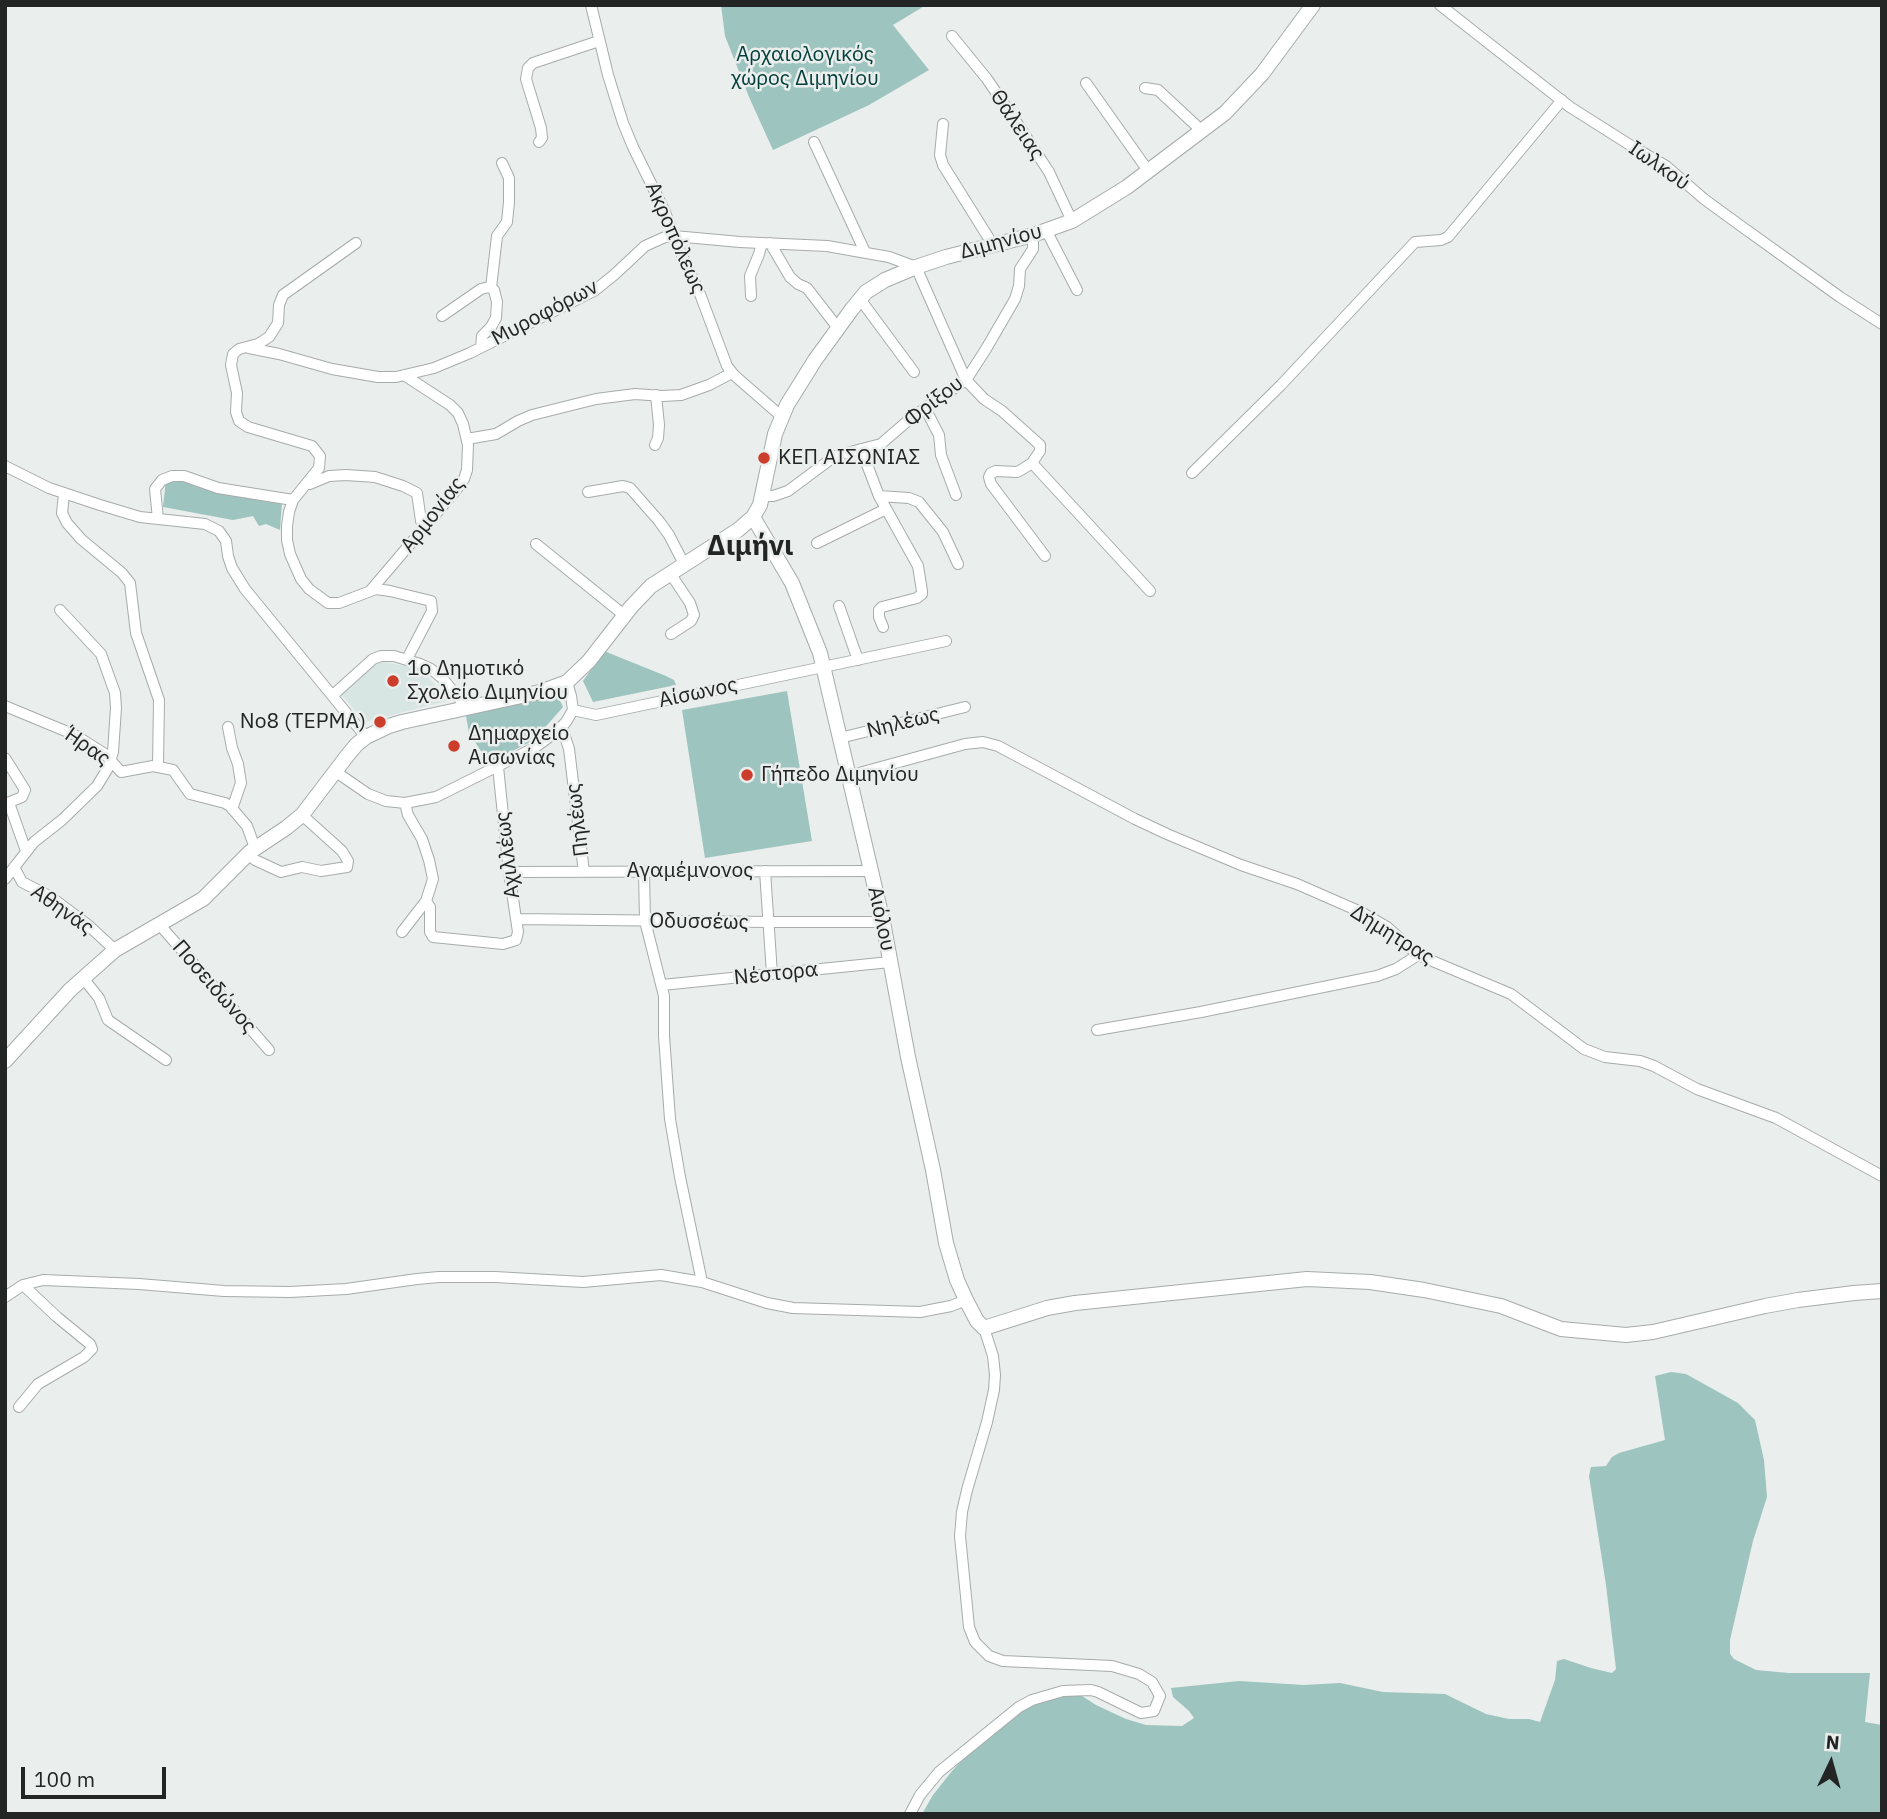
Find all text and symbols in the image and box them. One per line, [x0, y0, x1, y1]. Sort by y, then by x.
park label: Αρχαιολογικός χώρος Διμηνίου [731, 42, 879, 92]
street label: Θάλειας [984, 85, 1050, 165]
street label: Ιωλκού [1624, 136, 1694, 196]
street label: Ακροπόλεως [639, 178, 711, 298]
street label: Διμηνίου [957, 219, 1045, 265]
street label: Μυροφόρων [487, 274, 603, 352]
street label: Φρίξου [899, 371, 969, 433]
place label: ΚΕΠ ΑΙΣΩΝΙΑΣ [778, 445, 920, 471]
marker: ΚΕΠ ΑΙΣΩΝΙΑΣ [756, 450, 772, 466]
street label: Αρμονίας [396, 472, 470, 558]
district label: Διμήνι [707, 530, 793, 564]
place label: 1ο Δημοτικό Σχολείο Διμηνίου [407, 656, 568, 706]
street label: Αίσωνος [656, 672, 740, 714]
marker: 1ο Δημοτικό Σχολείο Διμηνίου [385, 673, 401, 689]
street label: Νηλέως [864, 702, 942, 744]
place label: Νο8 (ΤΕΡΜΑ) [240, 709, 366, 735]
marker: Νο8 (ΤΕΡΜΑ) [372, 714, 388, 730]
place label: Δημαρχείο Αισωνίας [468, 721, 569, 771]
street label: Ήρας [59, 722, 115, 772]
marker: Δημαρχείο Αισωνίας [446, 738, 462, 754]
place label: Γήπεδο Διμηνίου [761, 762, 919, 788]
marker: Γήπεδο Διμηνίου [739, 767, 755, 783]
street label: Πηλέως [561, 782, 595, 858]
street label: Αχιλλέως [490, 810, 526, 900]
street label: Αγαμέμνονος [627, 858, 753, 884]
street label: Αθηνάς [26, 879, 98, 941]
street label: Αιόλου [862, 884, 900, 954]
street label: Δήμητρας [1345, 899, 1439, 971]
street label: Οδυσσέως [649, 909, 749, 935]
street label: Ποσειδώνος [167, 935, 261, 1039]
street label: Νέστορα [733, 957, 819, 991]
north arrow [1796, 1728, 1866, 1798]
text: N [1825, 1730, 1841, 1755]
scale bar [24, 1752, 170, 1796]
text: 100 m [34, 1765, 95, 1793]

